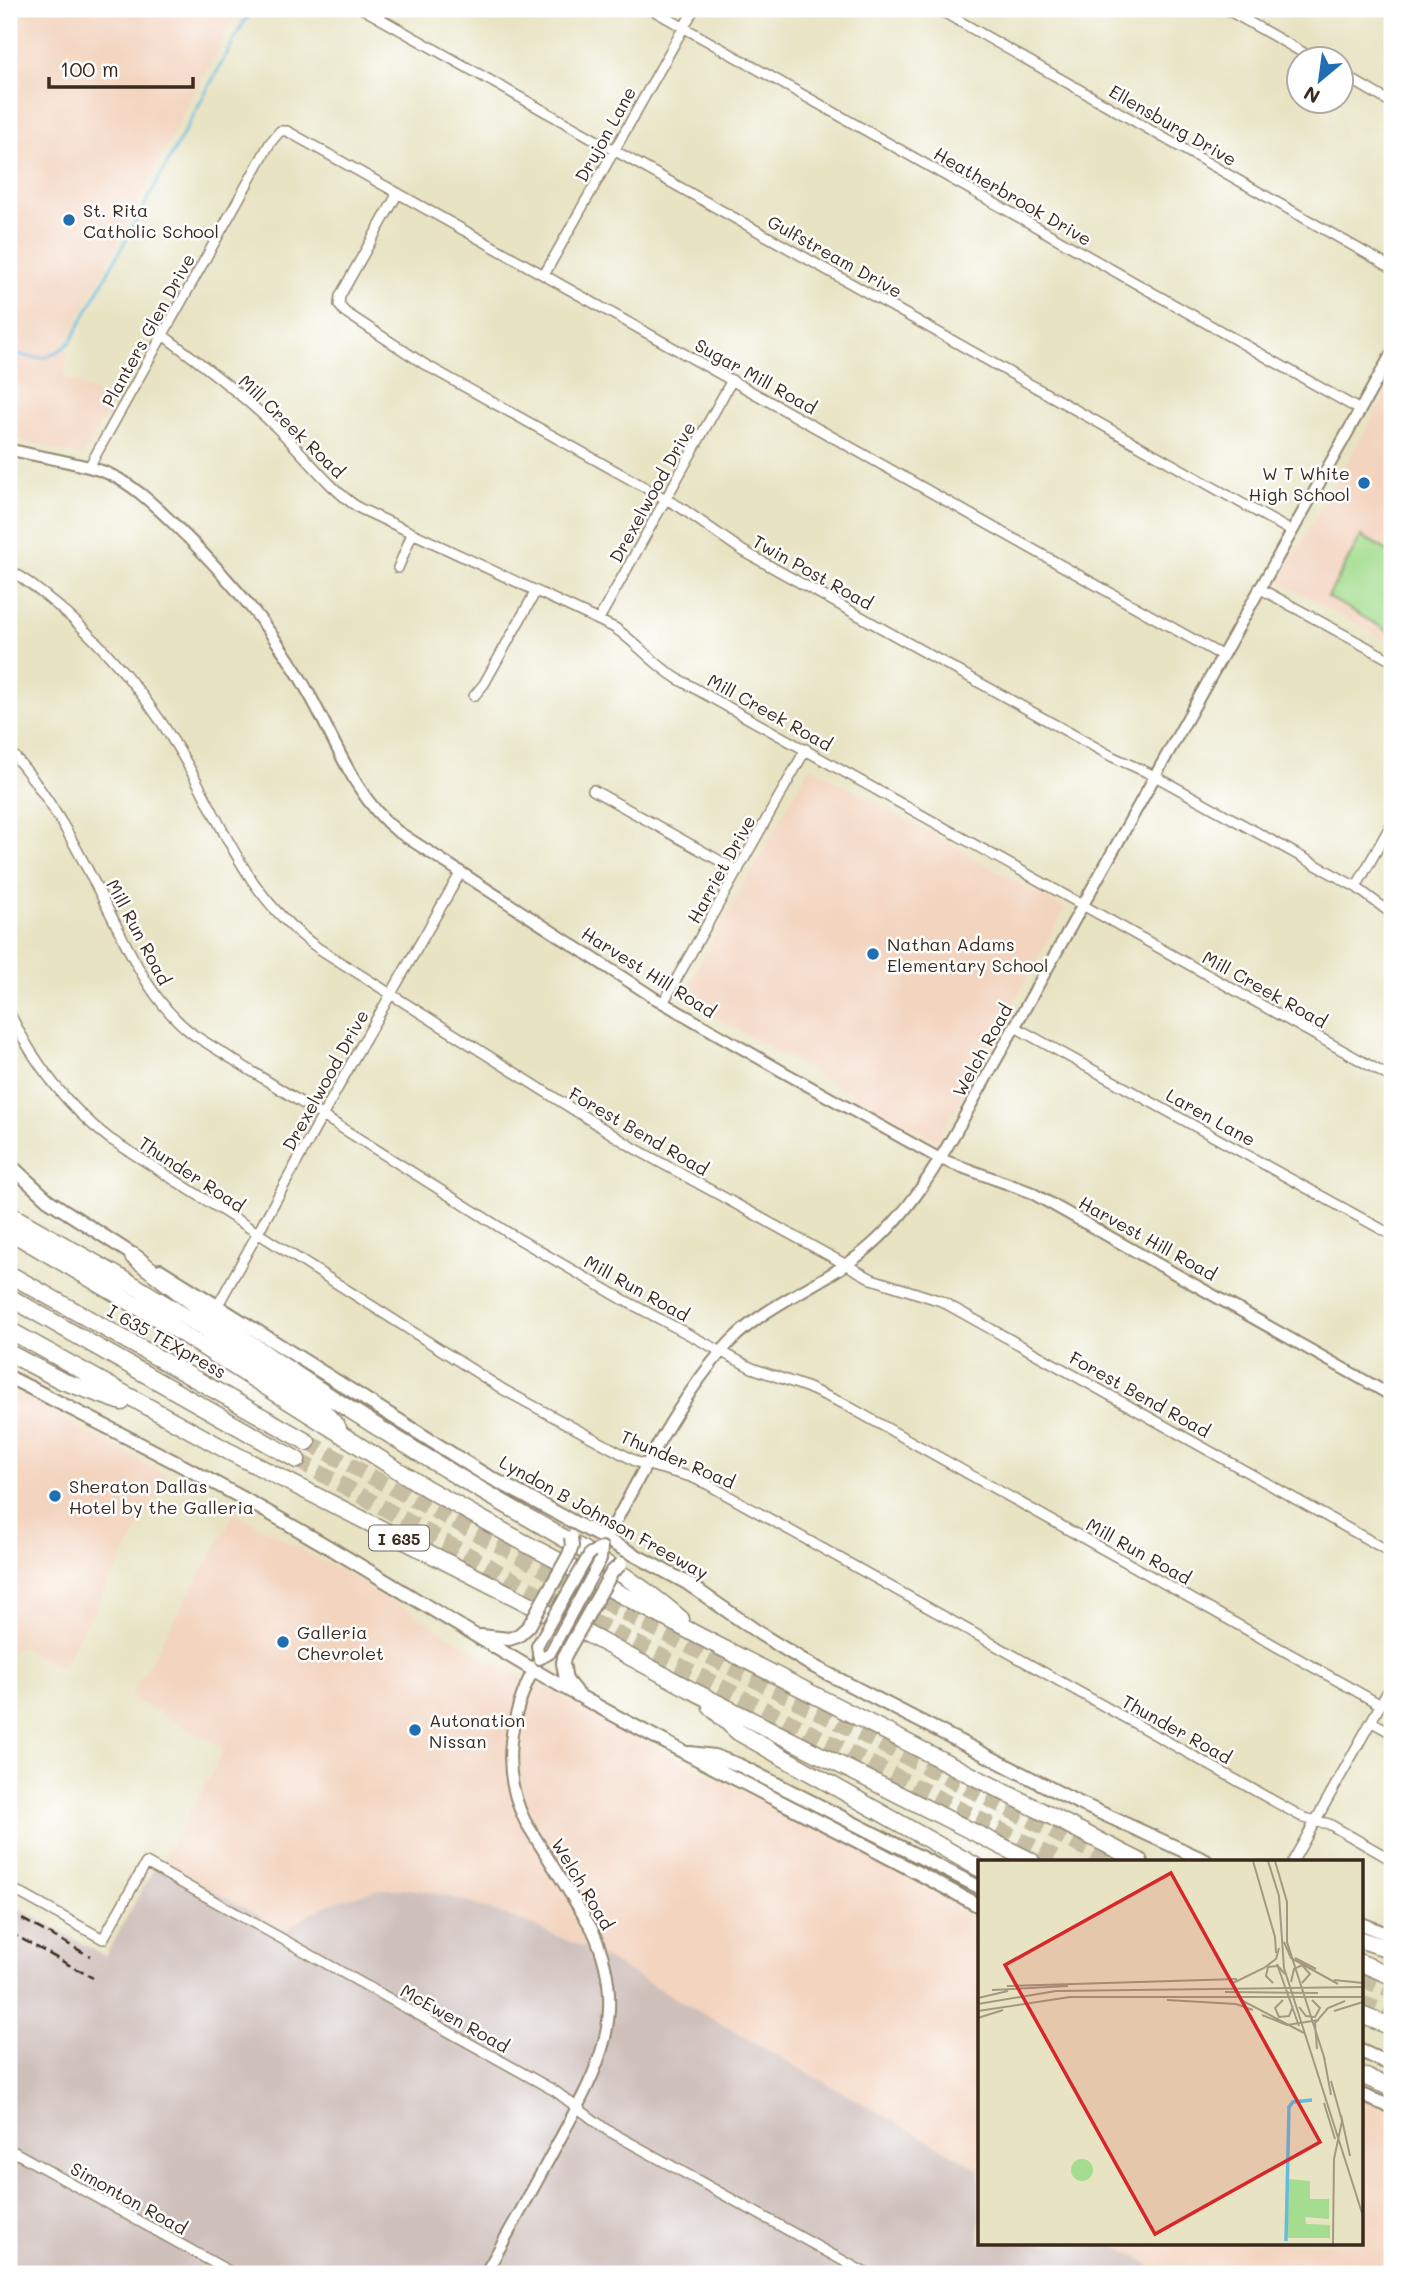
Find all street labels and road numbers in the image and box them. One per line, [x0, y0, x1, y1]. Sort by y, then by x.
street label: Ellensburg Drive [1105, 79, 1241, 171]
street label: Drujon Lane [569, 82, 641, 186]
street label: Heatherbrook Drive [930, 141, 1096, 251]
street label: Gulfstream Drive [763, 209, 907, 303]
street label: Planters Glen Drive [96, 249, 200, 411]
street label: Sugar Mill Road [691, 333, 821, 419]
street label: Mill Creek Road [234, 369, 350, 483]
street label: Drexelwood Drive [603, 417, 701, 567]
street label: Twin Post Road [749, 529, 877, 615]
street label: Mill Creek Road [703, 668, 837, 756]
street label: Harriet Drive [681, 811, 761, 927]
street label: Mill Run Road [101, 875, 177, 989]
street label: Harvest Hill Road [577, 921, 721, 1023]
street label: Mill Creek Road [1198, 945, 1332, 1033]
street label: Welch Road [947, 999, 1017, 1101]
street label: Drexelwood Drive [276, 1005, 374, 1155]
street label: Forest Bend Road [565, 1081, 713, 1181]
street label: Laren Lane [1162, 1083, 1260, 1151]
street label: Thunder Road [134, 1131, 250, 1217]
street label: Harvest Hill Road [1075, 1190, 1221, 1286]
street label: Mill Run Road [580, 1249, 694, 1327]
street label: I 635 TEXpress [103, 1298, 231, 1384]
street label: Forest Bend Road [1065, 1345, 1215, 1443]
street label: Thunder Road [617, 1424, 739, 1494]
street label: Lyndon B Johnson Freeway [495, 1449, 713, 1585]
street label: Mill Run Road [1082, 1512, 1196, 1590]
road number: I 635 [369, 1526, 429, 1550]
street label: Thunder Road [1118, 1689, 1236, 1769]
street label: Welch Road [546, 1834, 620, 1934]
street label: McEwen Road [396, 1978, 514, 2058]
street label: Simonton Road [66, 2156, 192, 2240]

